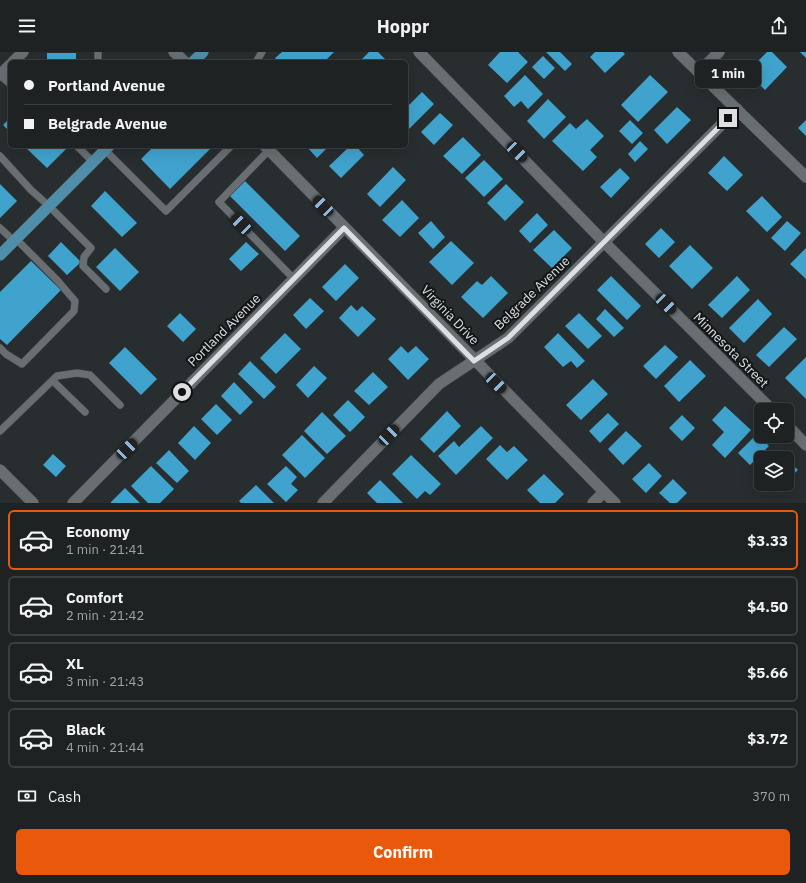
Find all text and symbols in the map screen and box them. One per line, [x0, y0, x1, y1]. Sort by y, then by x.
icon: menu [16, 15, 38, 37]
text: Hoppr [377, 15, 429, 38]
icon: share [768, 15, 790, 37]
callout: 1 min [695, 60, 761, 88]
text: 1 min [711, 65, 745, 82]
text: Portland Avenue [48, 76, 165, 95]
route end [719, 109, 737, 127]
text: Belgrade Avenue [48, 114, 167, 133]
car [504, 139, 530, 165]
car [310, 193, 336, 219]
car [228, 211, 254, 237]
street label: Belgrade Avenue [491, 253, 573, 333]
street label: Virginia Drive [417, 282, 483, 348]
street label: Portland Avenue [184, 290, 264, 370]
car [653, 291, 679, 317]
street label: Minnesota Street [690, 309, 772, 391]
car [483, 370, 509, 396]
route start [173, 383, 191, 401]
map controls [754, 403, 794, 491]
button: locate [754, 403, 794, 443]
car [376, 422, 402, 448]
car [114, 436, 140, 462]
button: layers [754, 451, 794, 491]
icon: car [18, 522, 54, 558]
text: Economy [66, 522, 130, 541]
text: $3.33 [747, 531, 788, 550]
text: 1 min · 21:41 [66, 541, 144, 558]
icon: car [18, 588, 54, 624]
text: Comfort [66, 588, 123, 607]
text: $4.50 [747, 597, 788, 616]
text: 2 min · 21:42 [66, 607, 144, 624]
icon: car [18, 654, 54, 690]
text: XL [66, 654, 84, 673]
text: $5.66 [747, 663, 788, 682]
text: 3 min · 21:43 [66, 673, 144, 690]
icon: car [18, 720, 54, 756]
text: Black [66, 720, 106, 739]
text: $3.72 [747, 729, 788, 748]
text: 4 min · 21:44 [66, 739, 144, 756]
icon: cash [16, 785, 38, 807]
text: Cash [48, 787, 81, 806]
text: 370 m [752, 788, 790, 805]
button: Confirm [16, 829, 790, 875]

